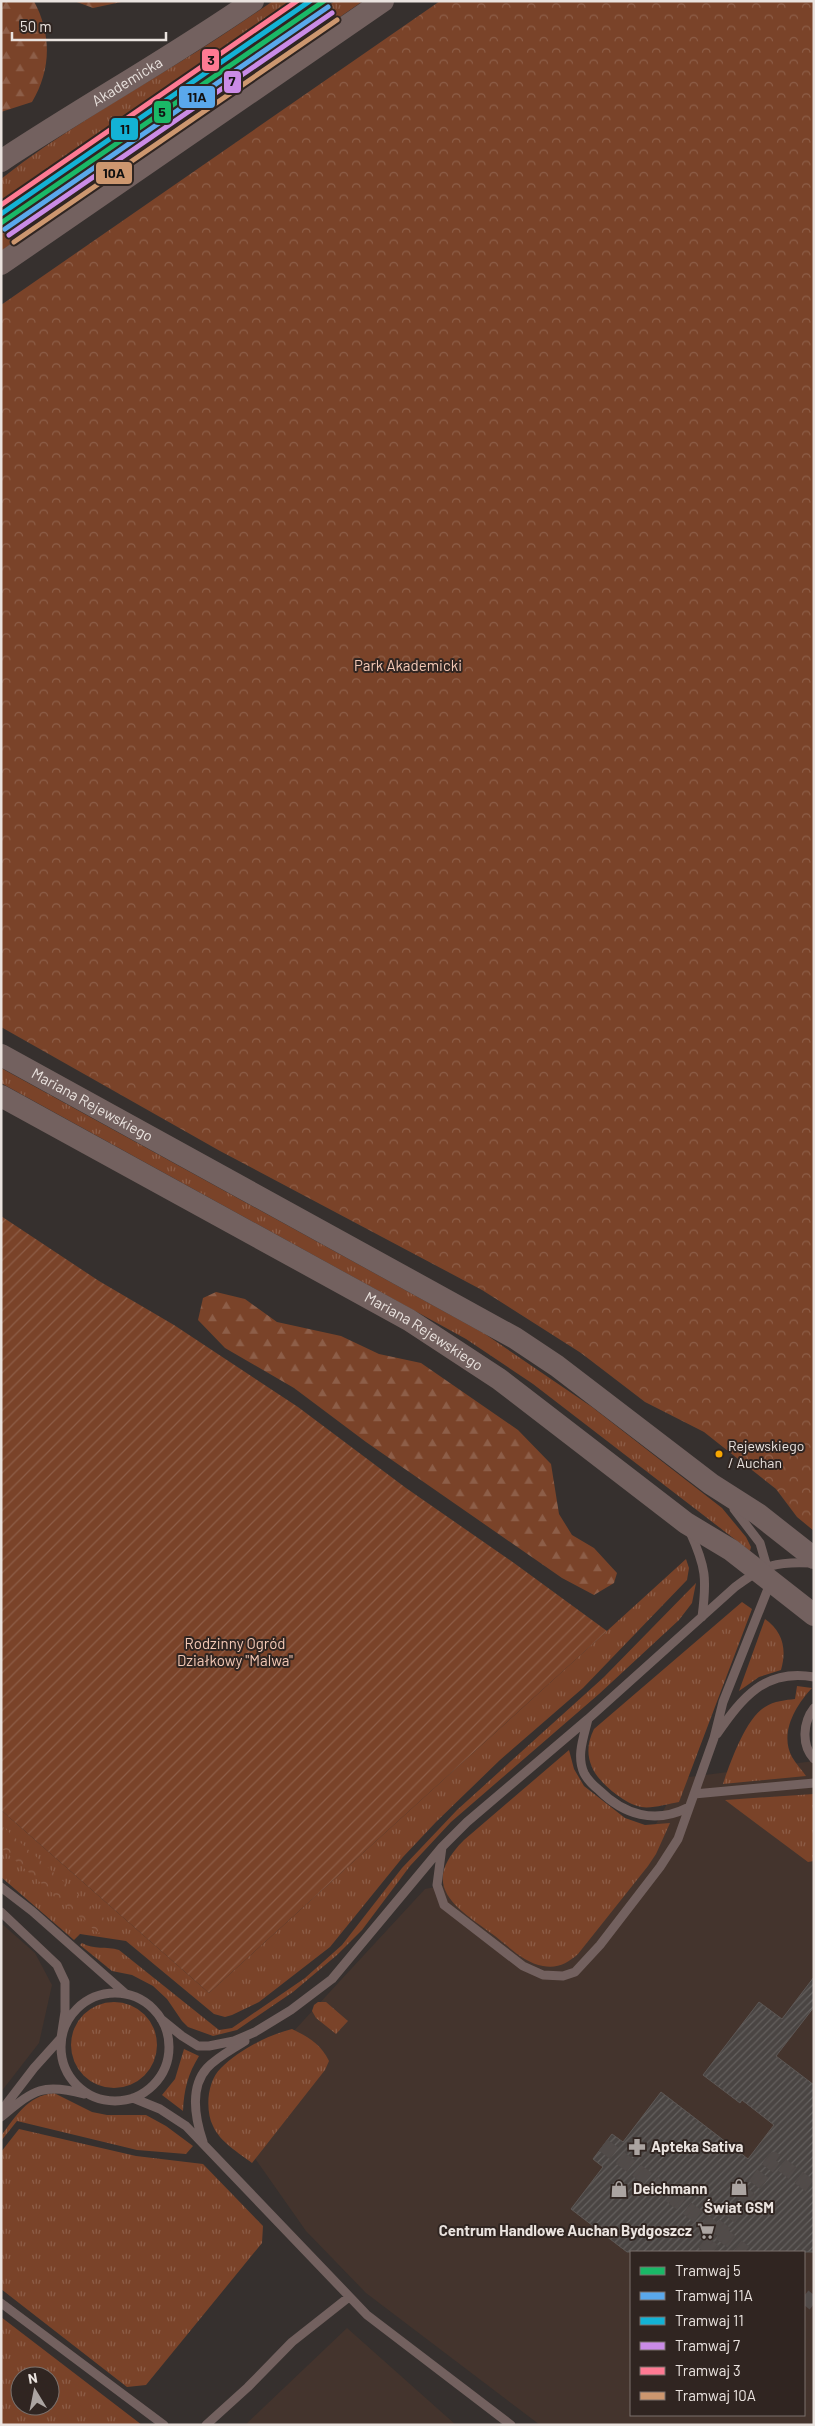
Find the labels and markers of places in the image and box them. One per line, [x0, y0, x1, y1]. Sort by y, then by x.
place label: Rejewskiego / Auchan [728, 1437, 804, 1471]
marker: Rejewskiego / Auchan [714, 1449, 724, 1459]
pharmacy icon: Apteka Sativa [627, 2137, 647, 2157]
place label: Apteka Sativa [651, 2137, 743, 2155]
shop icon: Świat GSM [729, 2177, 749, 2197]
shop icon: Deichmann [609, 2179, 629, 2199]
place label: Deichmann [633, 2179, 707, 2197]
place label: Świat GSM [704, 2198, 774, 2216]
place label: Centrum Handlowe Auchan Bydgoszcz [439, 2221, 692, 2239]
supermarket icon: Centrum Handlowe Auchan Bydgoszcz [696, 2221, 716, 2241]

